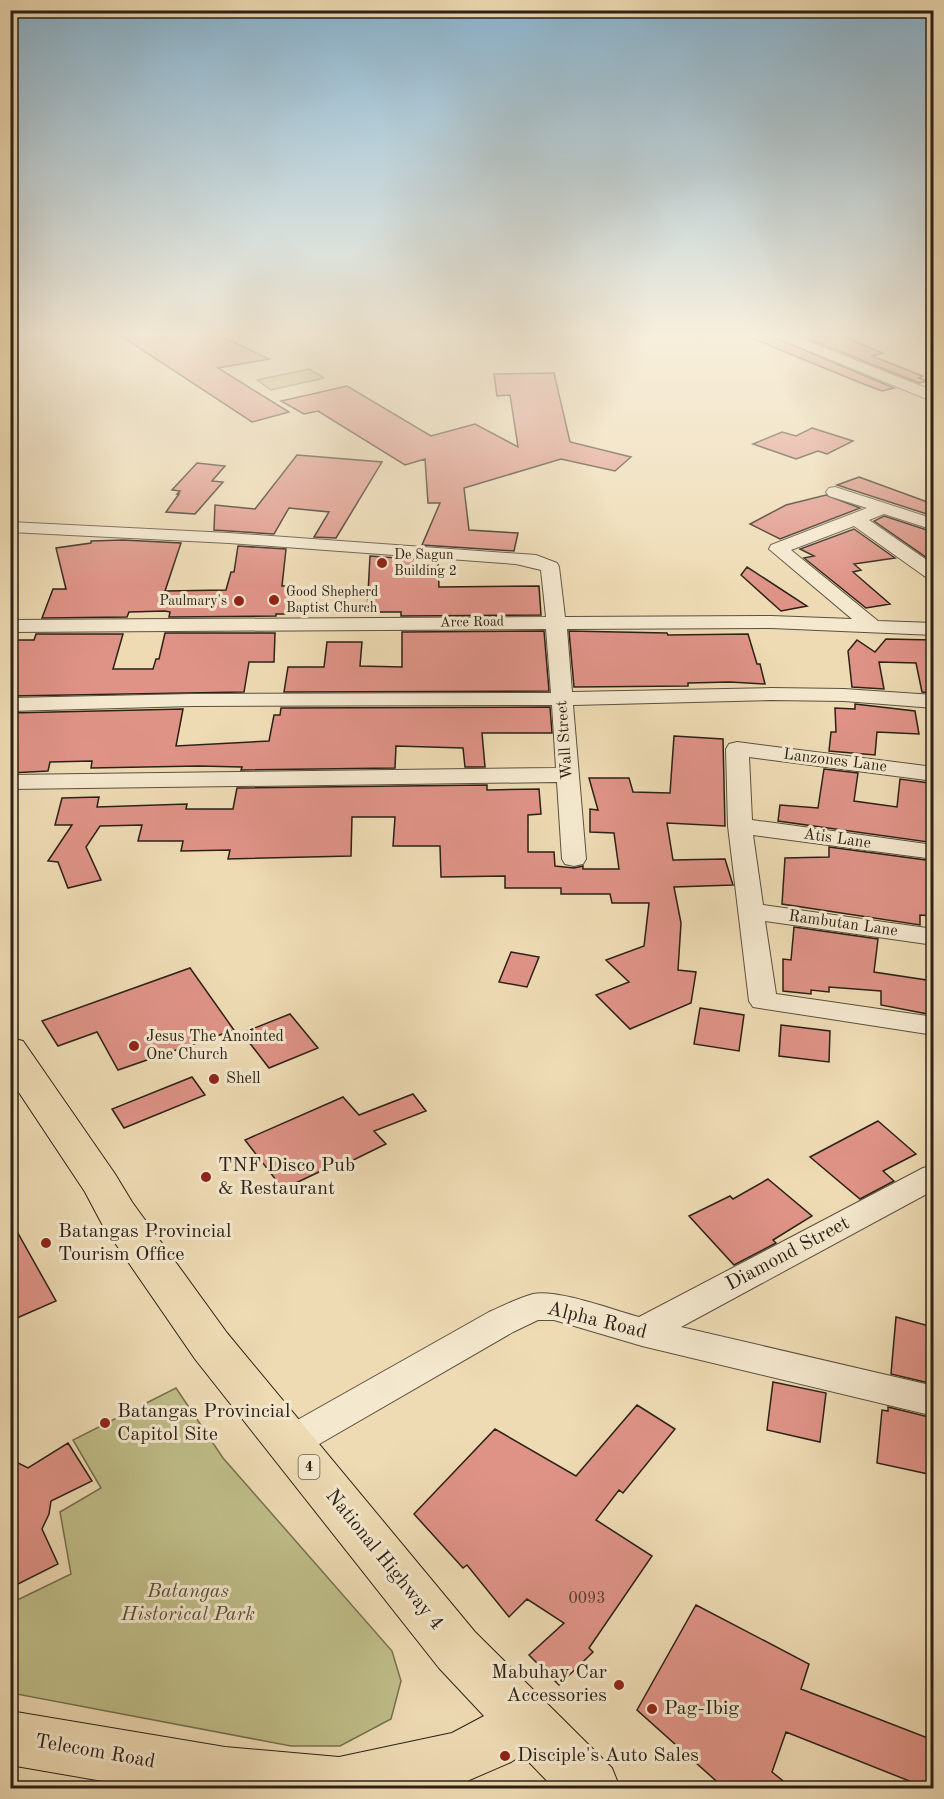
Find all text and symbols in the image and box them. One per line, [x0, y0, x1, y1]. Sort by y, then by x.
place label: De Sagun Building 2 [394, 548, 457, 578]
marker: De Sagun Building 2 [375, 556, 389, 570]
place label: Good Shepherd Baptist Church [286, 585, 378, 615]
marker: Good Shepherd Baptist Church [267, 593, 281, 607]
place label: Paulmary's [159, 594, 227, 608]
marker: Paulmary's [232, 594, 246, 608]
street label: Arce Road [440, 614, 504, 630]
street label: Wall Street [554, 700, 576, 780]
street label: Lanzones Lane [782, 747, 888, 775]
street label: Atis Lane [802, 826, 872, 852]
street label: Rambutan Lane [787, 908, 899, 940]
place label: Jesus The Anointed One Church [146, 1029, 284, 1063]
marker: Jesus The Anointed One Church [127, 1039, 141, 1053]
place label: Shell [226, 1071, 261, 1087]
marker: Shell [207, 1072, 221, 1086]
place label: TNF Disco Pub & Restaurant [218, 1156, 355, 1199]
marker: TNF Disco Pub & Restaurant [199, 1170, 213, 1184]
street label: Diamond Street [723, 1213, 853, 1295]
place label: Batangas Provincial Tourism Office [58, 1222, 231, 1265]
marker: Batangas Provincial Tourism Office [39, 1236, 53, 1250]
street label: Alpha Road [545, 1299, 649, 1343]
place label: Batangas Provincial Capitol Site [117, 1402, 290, 1445]
marker: Batangas Provincial Capitol Site [98, 1416, 112, 1430]
road number: 4 [298, 1455, 320, 1479]
street label: National Highway 4 [321, 1486, 447, 1634]
park label: Batangas Historical Park [120, 1582, 255, 1625]
house number: 0093 [568, 1591, 606, 1607]
place label: Mabuhay Car Accessories [491, 1663, 607, 1706]
marker: Mabuhay Car Accessories [612, 1678, 626, 1692]
place label: Pag-Ibig [664, 1699, 739, 1719]
marker: Pag-Ibig [645, 1702, 659, 1716]
street label: Telecom Road [33, 1732, 157, 1772]
place label: Disciple's Auto Sales [517, 1746, 699, 1766]
marker: Disciple's Auto Sales [498, 1749, 512, 1763]

